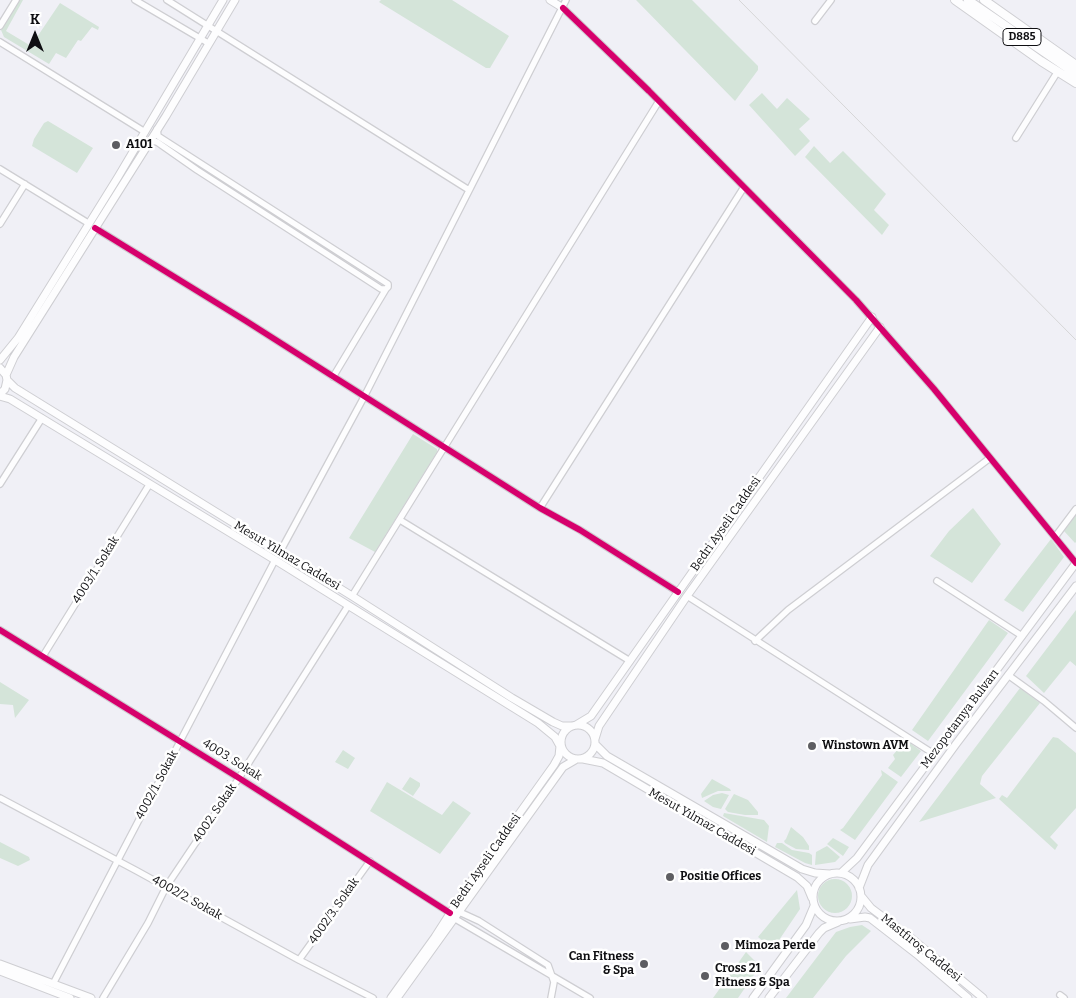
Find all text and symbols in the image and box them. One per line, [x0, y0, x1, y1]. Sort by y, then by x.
north arrow [10, 10, 60, 60]
text: K [30, 11, 40, 28]
road number: D885 [1003, 28, 1041, 46]
place label: A101 [126, 138, 152, 152]
marker: A101 [110, 139, 122, 151]
street label: Bedri Ayseli Caddesi [688, 474, 764, 574]
street label: Mesut Yılmaz Caddesi [231, 519, 343, 593]
street label: 4003/1. Sokak [70, 534, 122, 606]
street label: Mezopotamya Bulvarı [918, 667, 1002, 771]
street label: 4003. Sokak [200, 736, 264, 784]
place label: Winstown AVM [822, 739, 909, 753]
marker: Winstown AVM [806, 740, 818, 752]
street label: 4002/1. Sokak [133, 748, 181, 822]
street label: 4002. Sokak [190, 781, 240, 845]
street label: Mesut Yılmaz Caddesi [646, 785, 758, 859]
street label: Bedri Ayseli Caddesi [448, 811, 524, 911]
place label: Positie Offices [680, 870, 761, 884]
marker: Positie Offices [664, 871, 676, 883]
street label: 4002/2. Sokak [149, 873, 225, 923]
street label: 4002/3. Sokak [306, 875, 362, 947]
street label: Mastfıroş Caddesi [878, 911, 964, 985]
place label: Mimoza Perde [735, 939, 816, 953]
marker: Mimoza Perde [719, 940, 731, 952]
place label: Can Fitness & Spa [569, 950, 634, 978]
marker: Can Fitness & Spa [638, 958, 650, 970]
place label: Cross 21 Fitness & Spa [715, 962, 790, 990]
marker: Cross 21 Fitness & Spa [699, 970, 711, 982]

